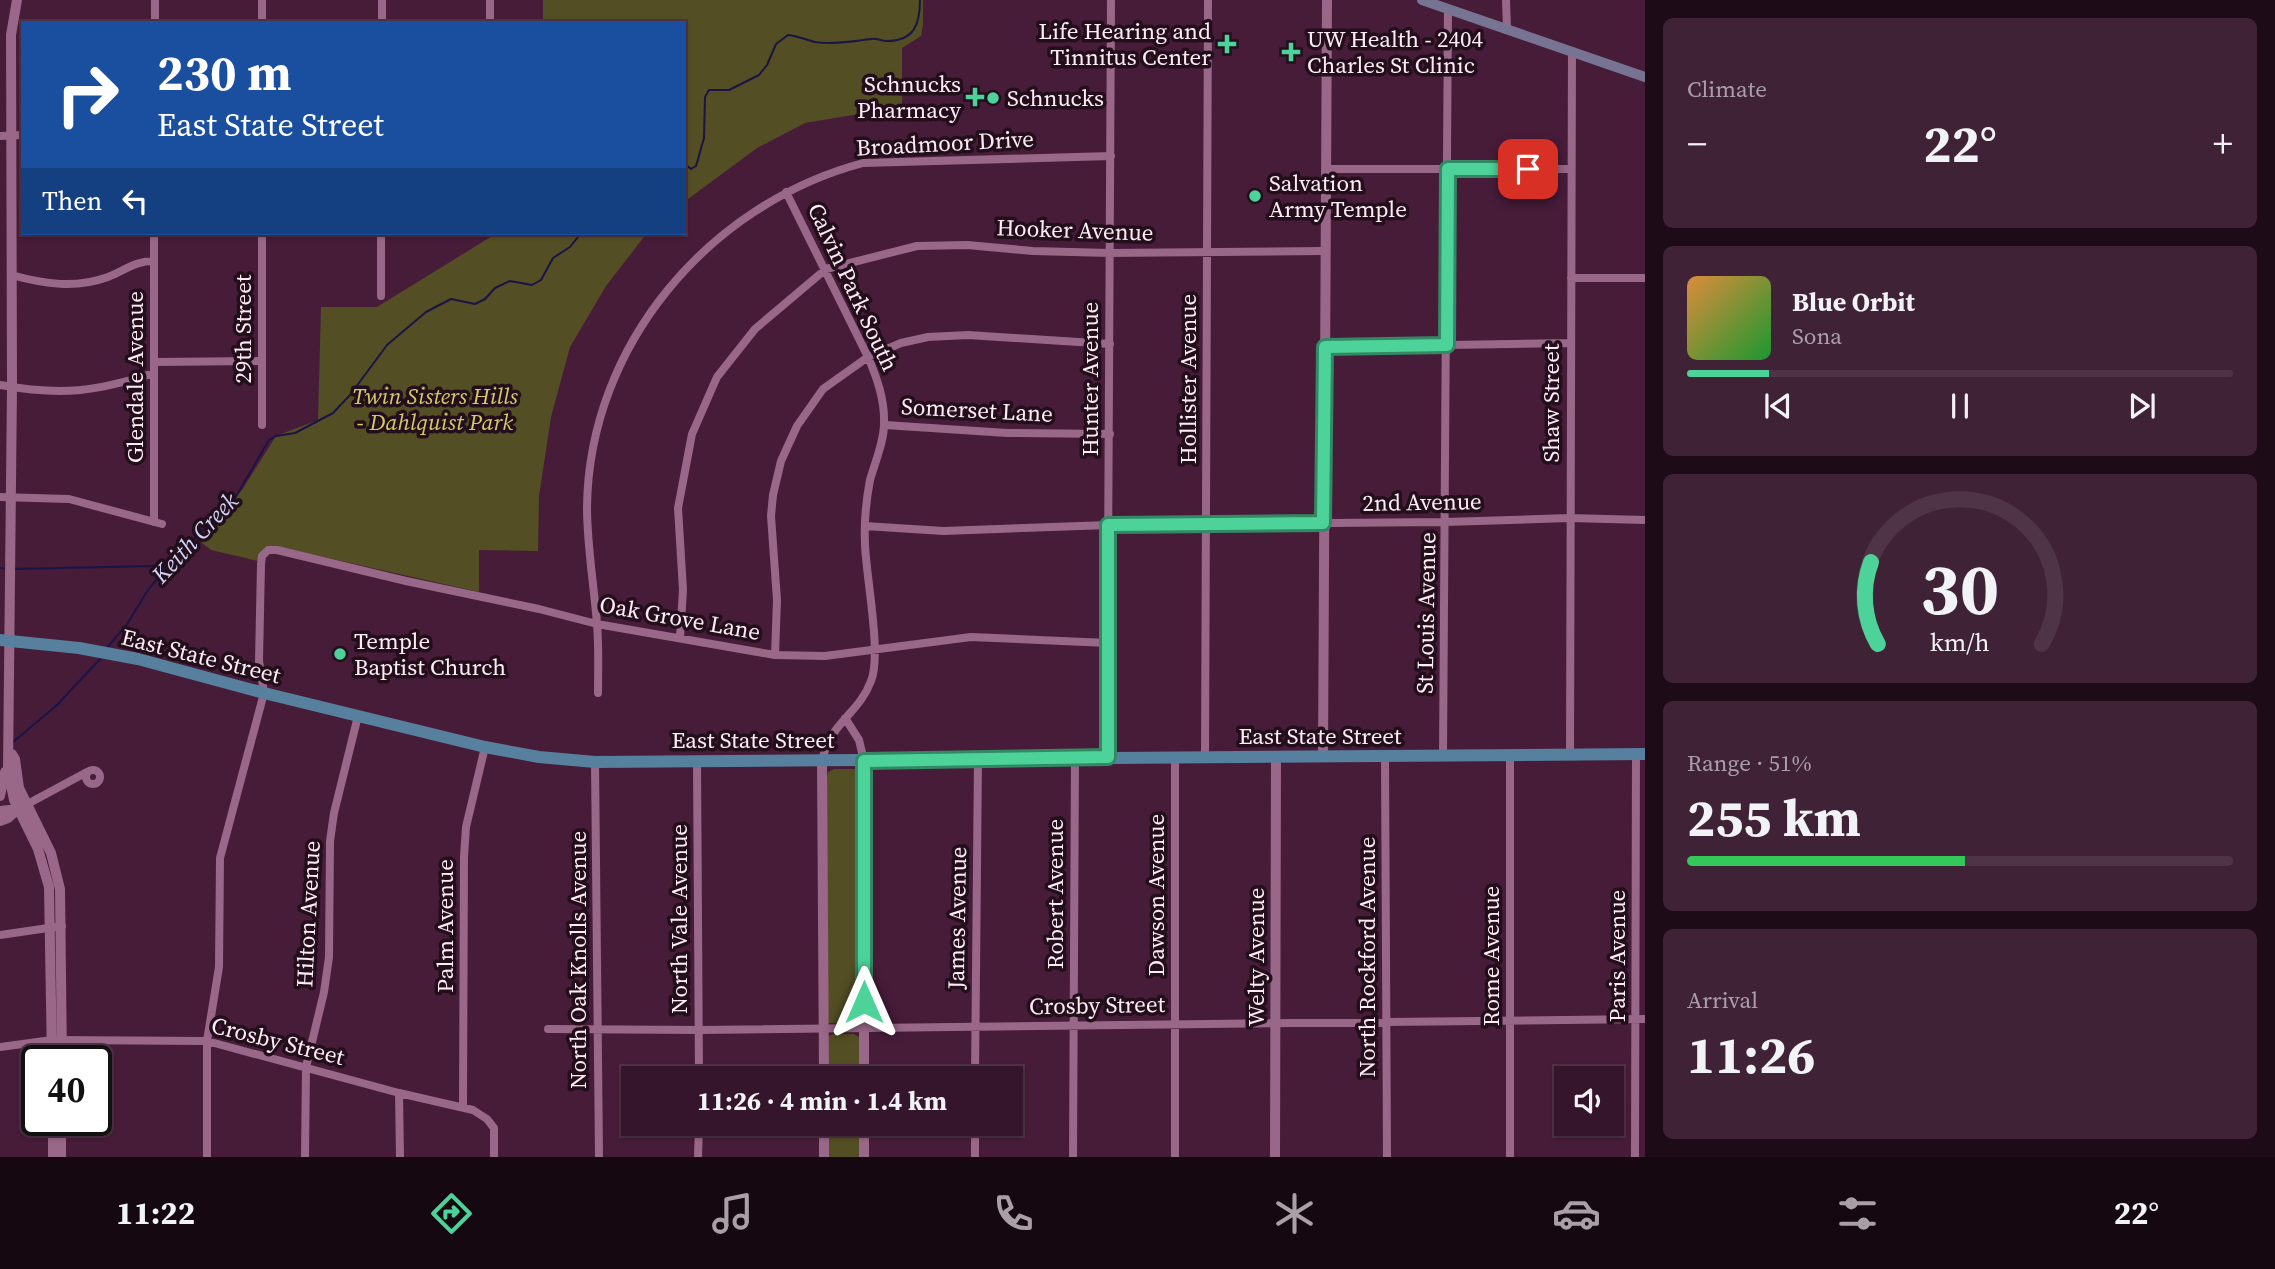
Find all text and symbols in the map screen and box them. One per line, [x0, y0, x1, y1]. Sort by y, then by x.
place label: Life Hearing and Tinnitus Center [1038, 15, 1211, 73]
place label: UW Health - 2404 Charles St Clinic [1307, 23, 1483, 81]
marker: Life Hearing and Tinnitus Center [1217, 34, 1237, 54]
text: 230 m [157, 39, 292, 106]
marker: UW Health - 2404 Charles St Clinic [1281, 42, 1301, 62]
icon: right [42, 49, 133, 140]
place label: Schnucks Pharmacy [857, 68, 961, 126]
text: Climate [1687, 73, 1767, 105]
place label: Schnucks [1007, 82, 1104, 114]
marker: Schnucks Pharmacy [967, 89, 983, 105]
marker: Schnucks [985, 90, 1001, 106]
text: East State Street [157, 103, 384, 147]
text: 22° [1923, 108, 1997, 179]
text: − [1687, 118, 1707, 170]
text: + [2213, 118, 2233, 170]
street label: Broadmoor Drive [855, 122, 1035, 164]
pin [1498, 139, 1558, 199]
icon: arrive [1509, 150, 1547, 188]
place label: Salvation Army Temple [1269, 167, 1407, 225]
icon: left [116, 182, 154, 220]
text: Then [42, 183, 102, 219]
marker: Salvation Army Temple [1247, 188, 1263, 204]
street label: Calvin Park South [800, 198, 906, 376]
street label: Hooker Avenue [996, 211, 1154, 249]
street label: 29th Street [227, 274, 259, 384]
text: Blue Orbit [1792, 284, 1915, 320]
street label: Glendale Avenue [119, 291, 151, 463]
street label: Hollister Avenue [1172, 294, 1204, 464]
street label: Hunter Avenue [1074, 302, 1106, 456]
text: Sona [1792, 320, 1842, 352]
street label: Shaw Street [1535, 343, 1567, 463]
park label: Twin Sisters Hills - Dahlquist Park [352, 380, 518, 438]
icon: previous [1759, 387, 1797, 425]
icon: pause [1941, 387, 1979, 425]
icon: next [2123, 387, 2161, 425]
street label: Somerset Lane [900, 390, 1054, 430]
water label: Keith Creek [143, 485, 246, 591]
street label: 2nd Avenue [1362, 485, 1482, 519]
street label: St Louis Avenue [1409, 532, 1443, 694]
text: 30 [1921, 540, 1999, 639]
street label: Oak Grove Lane [597, 588, 763, 648]
street label: East State Street [118, 621, 285, 691]
place label: Temple Baptist Church [354, 625, 506, 683]
text: km/h [1930, 625, 1990, 659]
marker: Temple Baptist Church [332, 646, 348, 662]
street label: East State Street [1238, 720, 1402, 752]
street label: East State Street [671, 724, 835, 756]
text: Range · 51% [1687, 747, 1812, 779]
text: 255 km [1687, 782, 1861, 853]
street label: Dawson Avenue [1140, 814, 1172, 976]
street label: Robert Avenue [1039, 819, 1071, 969]
street label: North Vale Avenue [663, 824, 695, 1014]
street label: North Oak Knolls Avenue [562, 831, 594, 1089]
street label: North Rockford Avenue [1351, 837, 1383, 1077]
street label: Hilton Avenue [288, 840, 328, 988]
street label: James Avenue [940, 846, 974, 991]
street label: Palm Avenue [429, 859, 461, 993]
street label: Rome Avenue [1475, 886, 1507, 1026]
street label: Welty Avenue [1240, 888, 1272, 1026]
street label: Paris Avenue [1601, 890, 1633, 1022]
position arrow [827, 965, 901, 1039]
text: Arrival [1687, 984, 1758, 1016]
street label: Crosby Street [1029, 988, 1166, 1022]
street label: Crosby Street [208, 1009, 348, 1073]
text: 11:26 [1687, 1019, 1815, 1090]
speed limit sign: 40 [21, 1045, 112, 1136]
map controls [1554, 1066, 1624, 1136]
button: sound [1554, 1066, 1624, 1136]
text: 11:26 · 4 min · 1.4 km [697, 1083, 947, 1119]
icon: directions [427, 1189, 476, 1238]
icon: music [708, 1189, 757, 1238]
icon: phone [989, 1189, 1038, 1238]
icon: climate [1270, 1189, 1319, 1238]
icon: car [1552, 1189, 1601, 1238]
icon: filters [1833, 1189, 1882, 1238]
text: 11:22 [116, 1191, 195, 1235]
text: 22° [2114, 1191, 2159, 1235]

